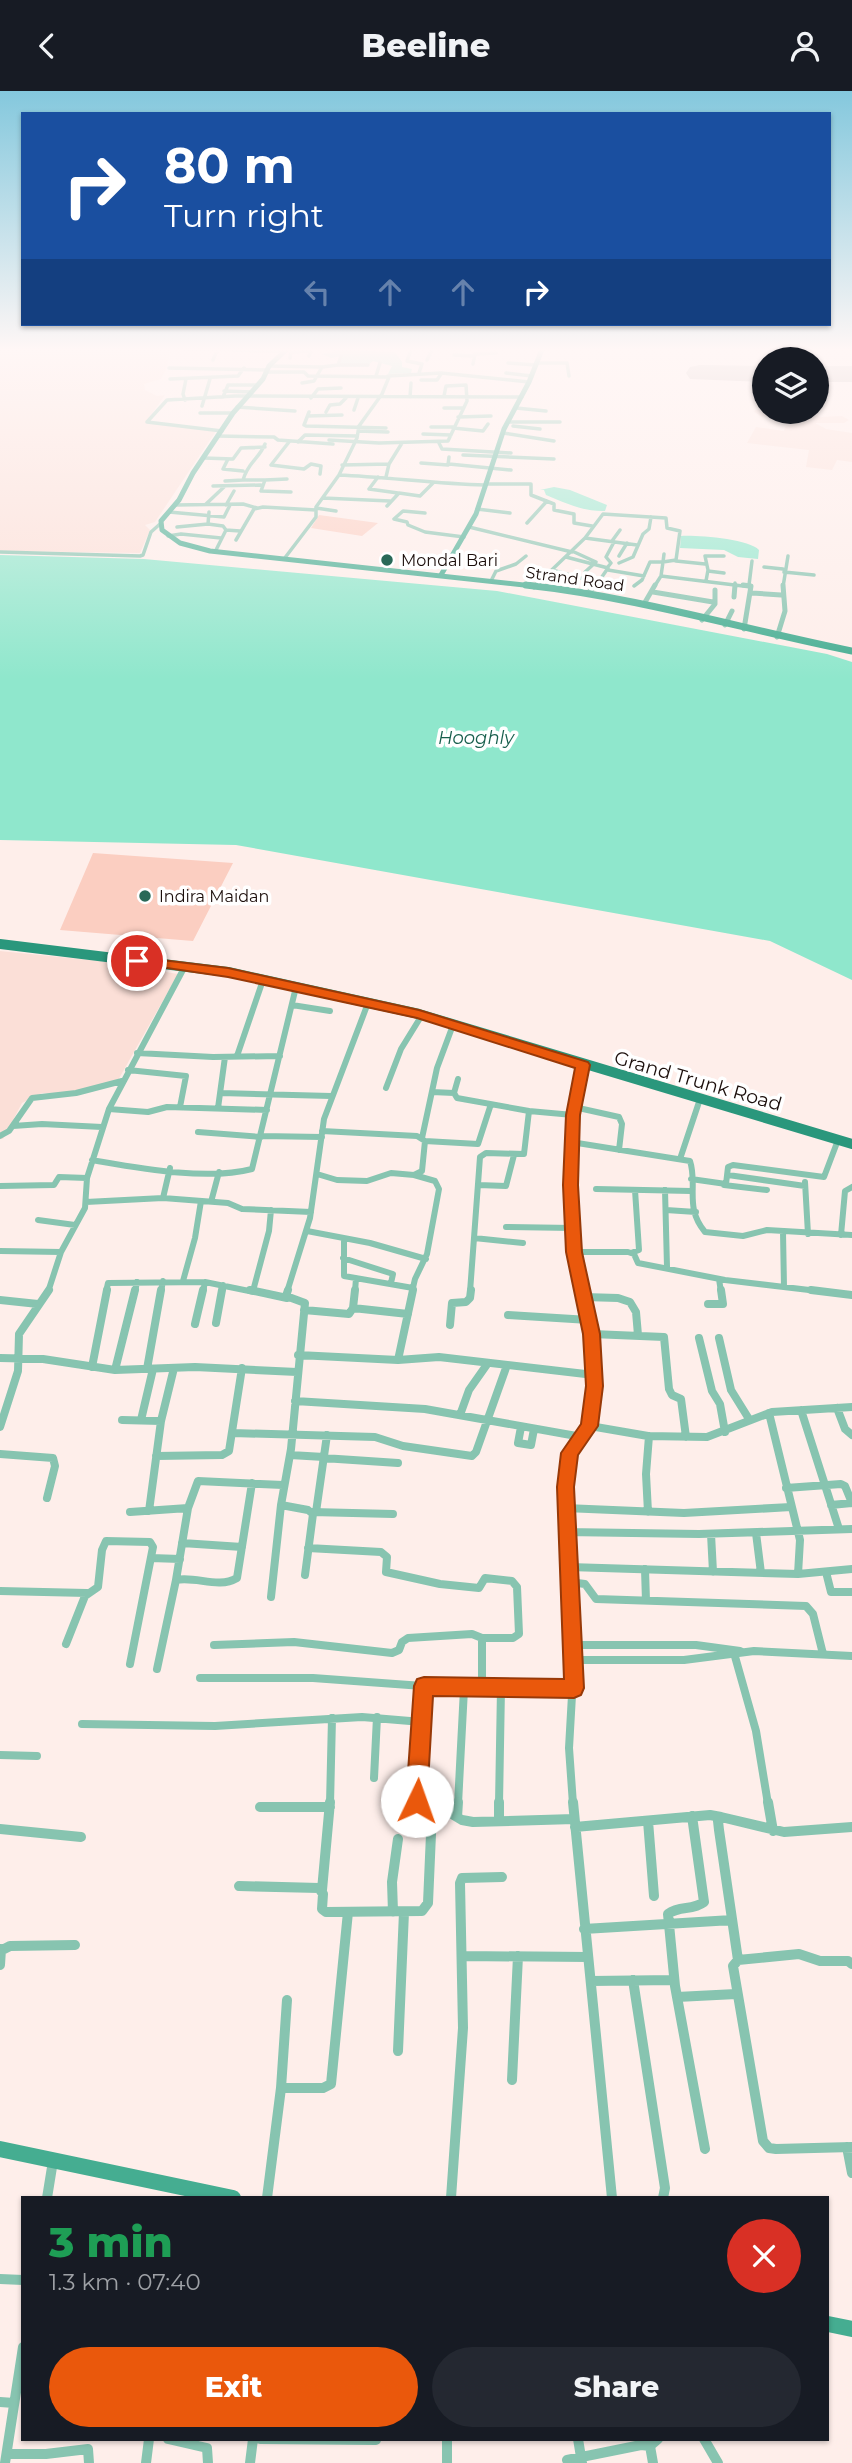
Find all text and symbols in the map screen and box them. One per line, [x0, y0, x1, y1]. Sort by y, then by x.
text: Beeline [362, 26, 490, 65]
icon: back [28, 27, 66, 65]
icon: person [786, 27, 824, 65]
text: 80 m [164, 136, 295, 195]
icon: right [49, 140, 140, 231]
text: Turn right [164, 196, 324, 235]
icon: left [298, 273, 336, 311]
icon: ahead [371, 273, 409, 311]
icon: ahead [444, 273, 482, 311]
icon: right [517, 273, 555, 311]
map controls [752, 347, 829, 424]
button: layers [752, 347, 829, 424]
place label: Mondal Bari [401, 551, 498, 570]
marker: Mondal Bari [379, 552, 395, 568]
street label: Strand Road [525, 563, 625, 595]
water label: Hooghly [438, 727, 515, 749]
place label: Indira Maidan [159, 887, 269, 906]
marker: Indira Maidan [137, 888, 153, 904]
pin [107, 931, 167, 991]
icon: arrive [118, 942, 156, 980]
street label: Grand Trunk Road [612, 1046, 784, 1116]
position arrow [380, 1764, 454, 1838]
text: 3 min [49, 2216, 173, 2268]
button: close [727, 2219, 801, 2293]
text: 1.3 km · 07:40 [49, 2268, 201, 2296]
button: Exit [49, 2347, 418, 2427]
button: Share [432, 2347, 801, 2427]

